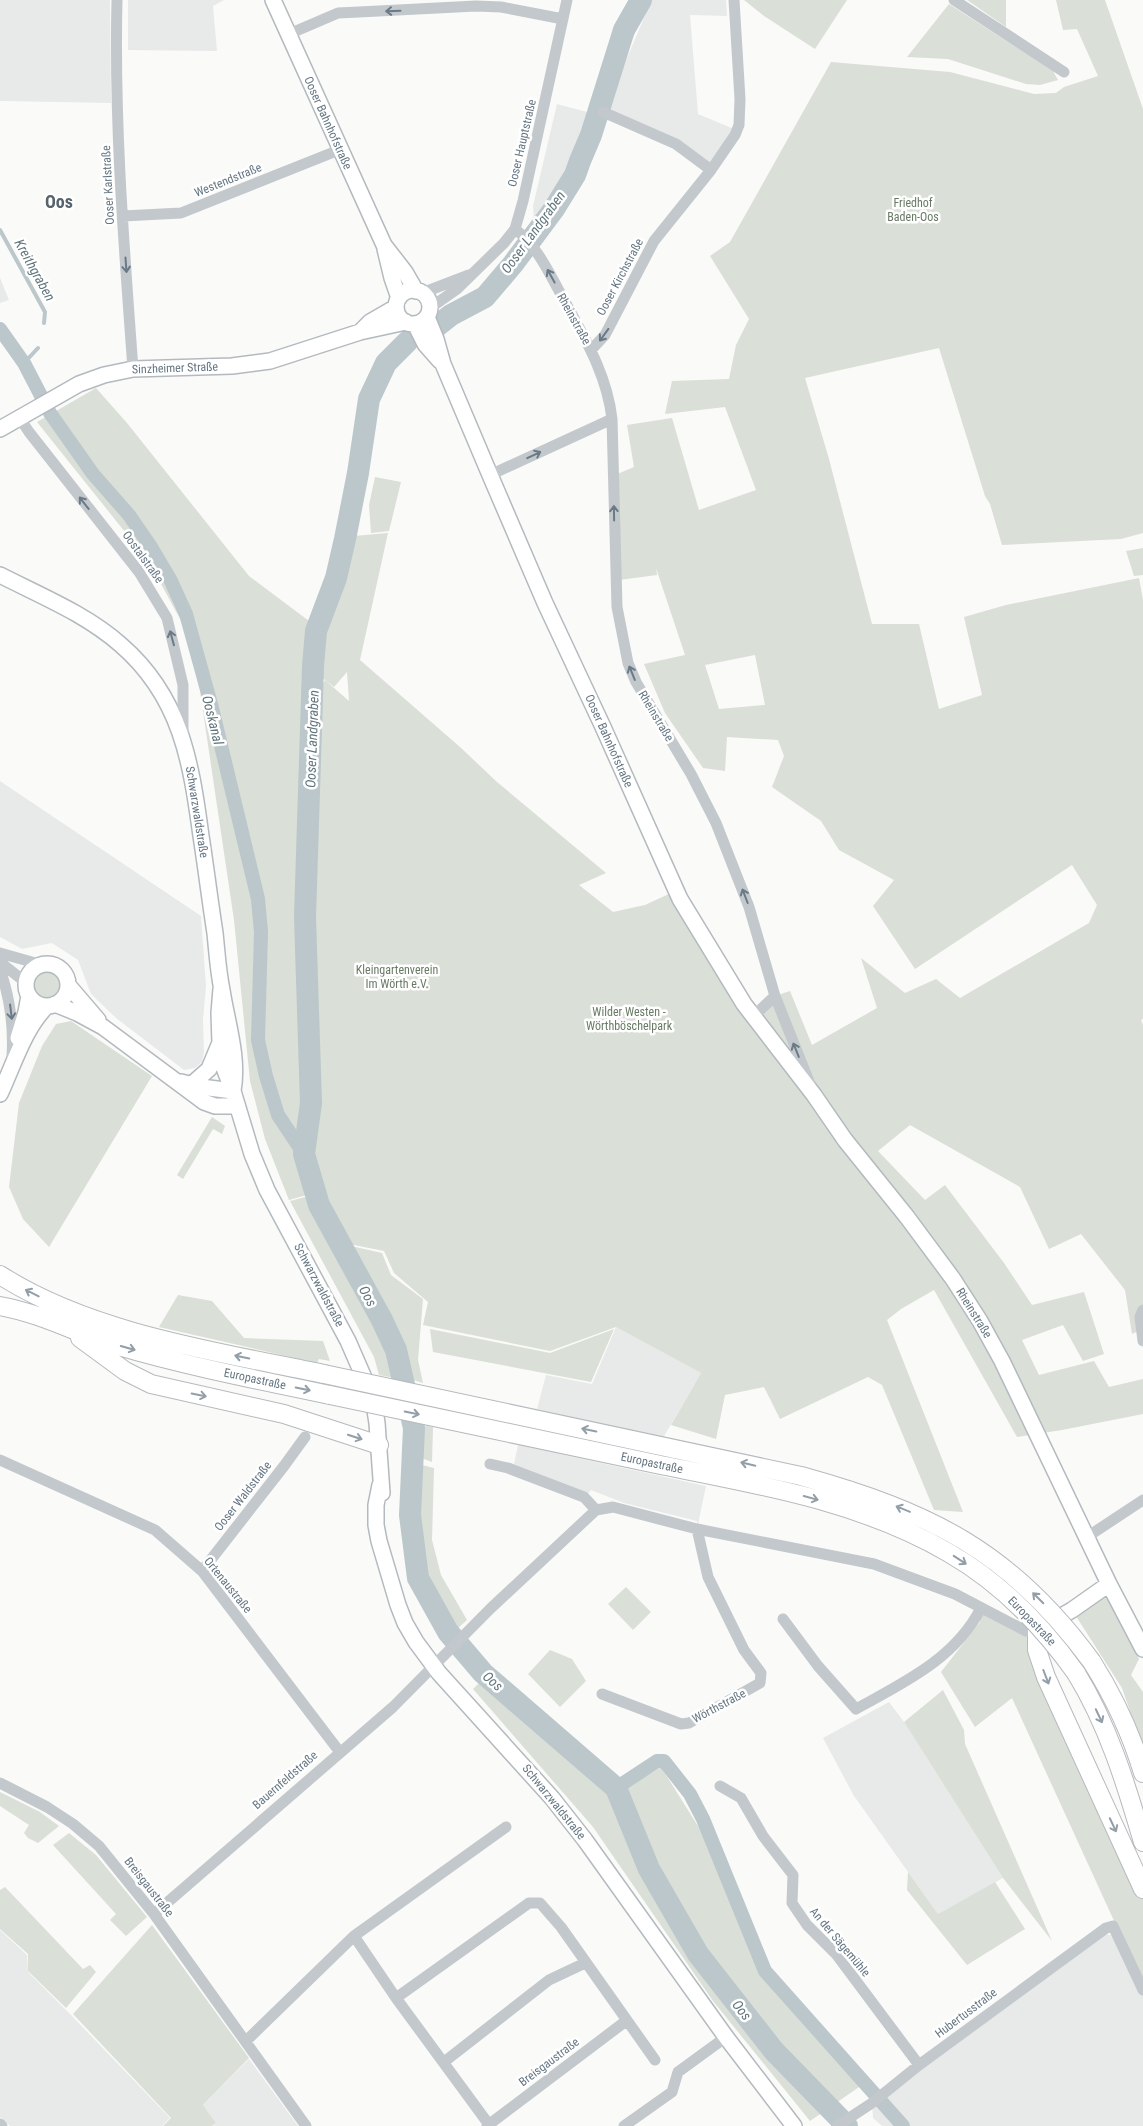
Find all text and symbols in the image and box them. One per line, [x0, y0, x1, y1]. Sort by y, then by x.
one-way arrow [385, 6, 401, 15]
street label: Ooser Bahnhofstraße [301, 74, 355, 172]
street label: Ooser Hauptstraße [505, 98, 539, 188]
street label: Ooser Karlstraße [99, 145, 117, 225]
street label: Westendstraße [192, 160, 264, 200]
water label: Ooser Landgraben [498, 188, 568, 276]
district label: Oos [45, 191, 73, 212]
park label: Friedhof Baden-Oos [887, 196, 939, 224]
water label: Kreithgraben [11, 236, 59, 304]
street label: Ooser Kirchstraße [594, 236, 646, 318]
one-way arrow [121, 257, 130, 273]
one-way arrow [545, 270, 555, 284]
street label: Rheinstraße [554, 291, 594, 347]
one-way arrow [599, 328, 609, 342]
street label: Sinzheimer Straße [132, 359, 219, 376]
one-way arrow [526, 450, 541, 459]
one-way arrow [79, 497, 90, 510]
one-way arrow [610, 505, 619, 521]
street label: Oostalstraße [119, 528, 167, 586]
one-way arrow [167, 630, 177, 646]
one-way arrow [627, 666, 637, 681]
street label: Rheinstraße [635, 688, 677, 744]
water label: Ooser Landgraben [302, 690, 322, 788]
street label: Ooser Bahnhofstraße [582, 692, 636, 790]
water label: Ooskanal [199, 694, 227, 747]
street label: Schwarzwaldstraße [183, 765, 211, 859]
one-way arrow [740, 889, 749, 904]
park label: Kleingartenverein Im Wörth e.V. [356, 963, 438, 991]
one-way arrow [6, 1004, 16, 1020]
park label: Wilder Westen - Wörthböschelpark [586, 1005, 673, 1033]
one-way arrow [791, 1043, 800, 1058]
street label: Schwarzwaldstraße [291, 1241, 347, 1329]
water label: Oos [356, 1283, 380, 1309]
street label: Rheinstraße [953, 1285, 995, 1341]
one-way arrow [25, 1288, 40, 1298]
one-way arrow [120, 1344, 136, 1353]
one-way arrow [235, 1352, 251, 1361]
street label: Europastraße [223, 1366, 288, 1392]
one-way arrow [295, 1385, 311, 1395]
one-way arrow [190, 1390, 206, 1400]
one-way arrow [404, 1408, 420, 1418]
one-way arrow [581, 1425, 597, 1434]
one-way arrow [347, 1433, 363, 1443]
street label: Europastraße [620, 1450, 685, 1476]
street label: Ooser Waldstraße [212, 1458, 275, 1533]
one-way arrow [740, 1459, 756, 1468]
one-way arrow [802, 1494, 818, 1504]
one-way arrow [896, 1504, 911, 1513]
street label: Ortenaustraße [201, 1554, 255, 1616]
one-way arrow [953, 1555, 967, 1565]
one-way arrow [1032, 1592, 1044, 1604]
street label: Europastraße [1005, 1593, 1059, 1649]
water label: Oos [480, 1668, 506, 1694]
one-way arrow [1042, 1669, 1051, 1685]
street label: Wörthstraße [690, 1686, 748, 1726]
one-way arrow [1095, 1708, 1105, 1723]
street label: Bauernfeldstraße [250, 1748, 321, 1812]
street label: Schwarzwaldstraße [519, 1762, 589, 1843]
one-way arrow [1108, 1818, 1118, 1833]
street label: Breisgaustraße [121, 1855, 177, 1920]
street label: An der Sägemühle [807, 1905, 873, 1980]
street label: Hubertusstraße [932, 1985, 1000, 2041]
water label: Oos [729, 1997, 755, 2023]
street label: Breisgaustraße [516, 2035, 582, 2089]

